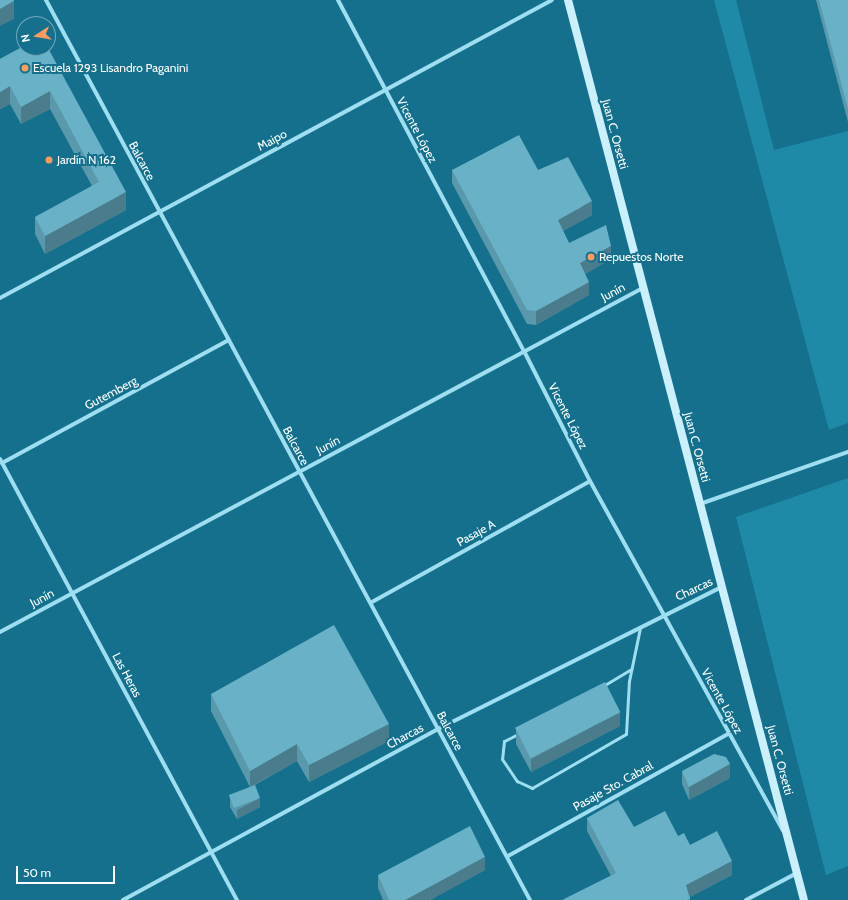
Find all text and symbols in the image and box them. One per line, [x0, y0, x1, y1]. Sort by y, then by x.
north arrow [16, 16, 56, 56]
text: N [18, 33, 33, 44]
place label: Escuela 1293 Lisandro Paganini [33, 61, 188, 75]
marker: Escuela 1293 Lisandro Paganini [20, 63, 30, 73]
street label: Vicente López [394, 95, 440, 165]
street label: Juan C. Orsetti [599, 98, 631, 170]
street label: Maipo [255, 126, 289, 154]
street label: Balcarce [126, 139, 158, 183]
place label: Jardín N 162 [57, 153, 116, 167]
marker: Jardín N 162 [44, 155, 54, 165]
place label: Repuestos Norte [599, 250, 683, 264]
marker: Repuestos Norte [586, 252, 596, 262]
street label: Junín [599, 280, 627, 304]
street label: Gutemberg [82, 373, 140, 413]
street label: Vicente López [545, 381, 591, 451]
street label: Juan C. Orsetti [681, 411, 713, 483]
street label: Balcarce [280, 424, 312, 468]
street label: Junín [314, 433, 342, 457]
street label: Pasaje A [454, 517, 498, 549]
street label: Charcas [673, 574, 715, 604]
street label: Junín [28, 586, 56, 610]
street label: Las Heras [109, 650, 145, 700]
street label: Vicente López [698, 666, 746, 736]
street label: Balcarce [434, 709, 466, 753]
street label: Charcas [384, 720, 426, 752]
street label: Juan C. Orsetti [764, 724, 796, 796]
street label: Pasaje Sto. Cabral [570, 758, 656, 814]
scale bar [18, 858, 117, 884]
text: 50 m [23, 865, 51, 880]

